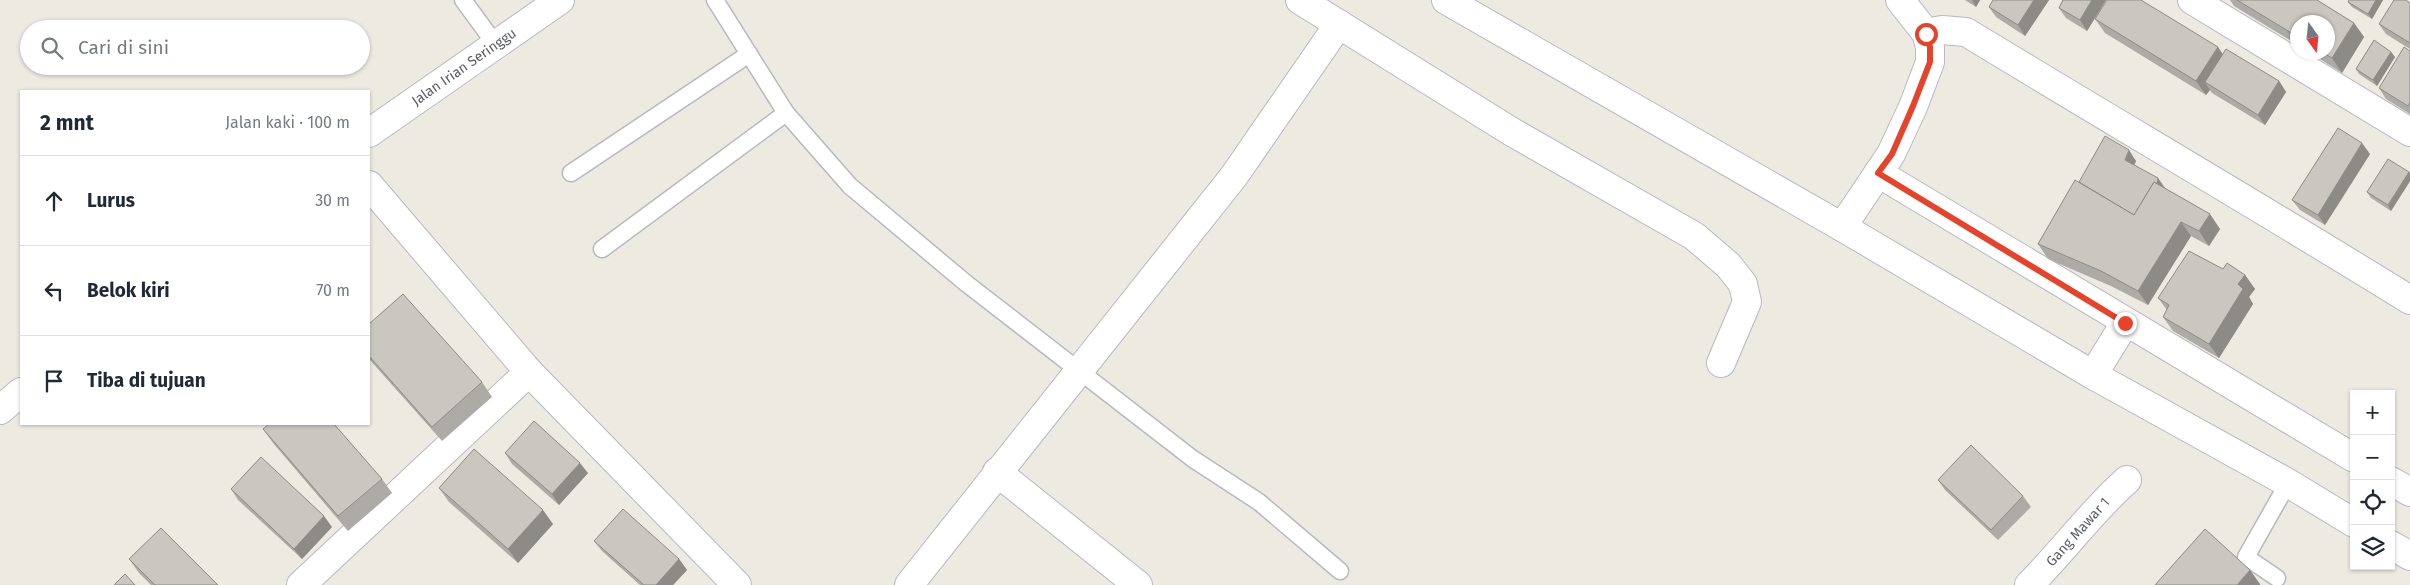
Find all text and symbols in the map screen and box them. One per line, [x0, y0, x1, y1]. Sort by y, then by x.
north arrow [2290, 15, 2335, 60]
search box [20, 20, 370, 75]
route start [1915, 23, 1938, 46]
street label: Jalan Irian Seringgu [408, 25, 520, 109]
icon: search [38, 34, 66, 62]
text: Cari di sini [78, 36, 169, 59]
text: 2 mnt [40, 110, 94, 136]
text: Jalan kaki · 100 m [225, 113, 350, 132]
icon: ahead [40, 187, 68, 215]
text: Lurus [87, 189, 135, 212]
text: 30 m [315, 191, 350, 210]
icon: left [40, 277, 68, 305]
text: Belok kiri [87, 279, 170, 302]
text: 70 m [316, 281, 350, 300]
route end [2114, 312, 2137, 335]
icon: arrive [40, 367, 68, 395]
text: Tiba di tujuan [87, 369, 206, 392]
map controls [2350, 390, 2395, 570]
button: + [2350, 390, 2395, 435]
button: − [2350, 435, 2395, 480]
button: locate [2350, 480, 2395, 525]
street label: Gang Mawar 1 [2043, 494, 2113, 570]
button: layers [2350, 525, 2395, 570]

